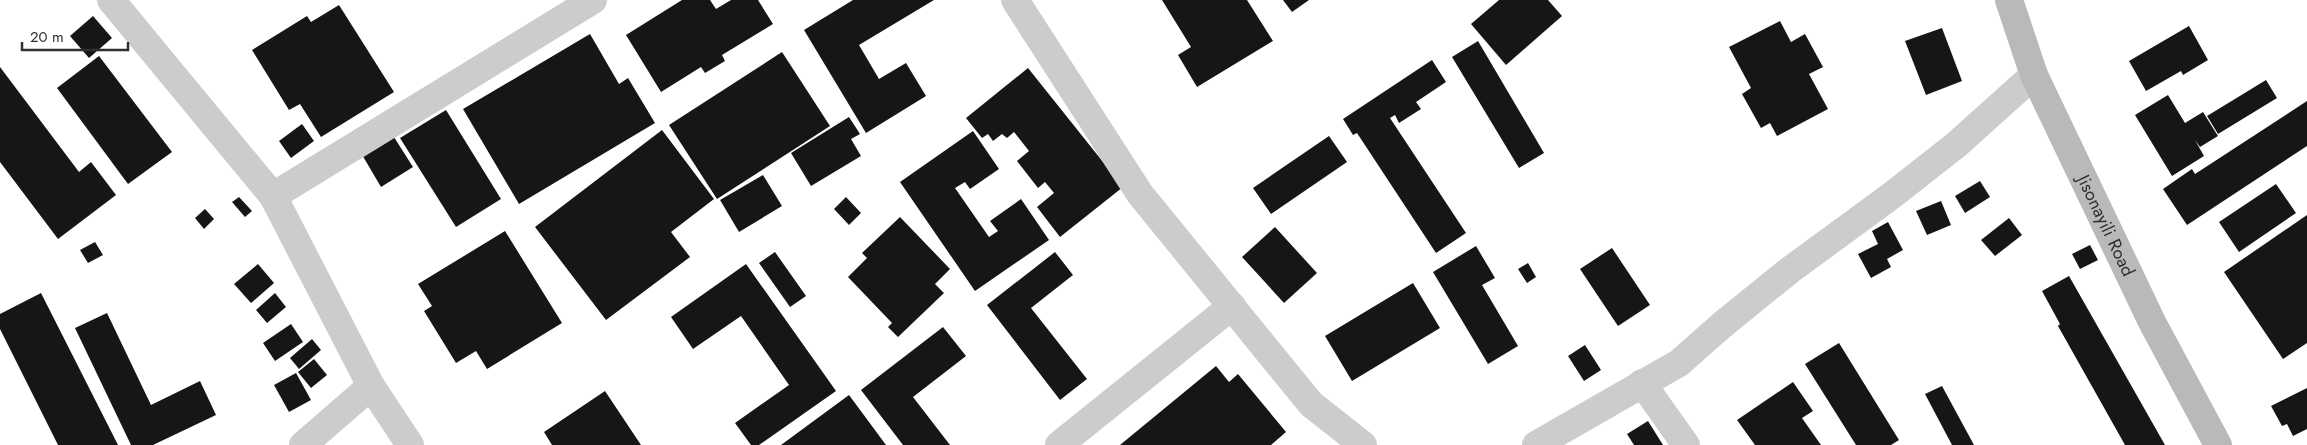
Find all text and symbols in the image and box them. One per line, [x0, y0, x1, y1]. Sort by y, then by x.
scale bar [22, 20, 129, 52]
text: 20 m [30, 26, 64, 48]
street label: Jisonayili Road [2070, 169, 2141, 281]

